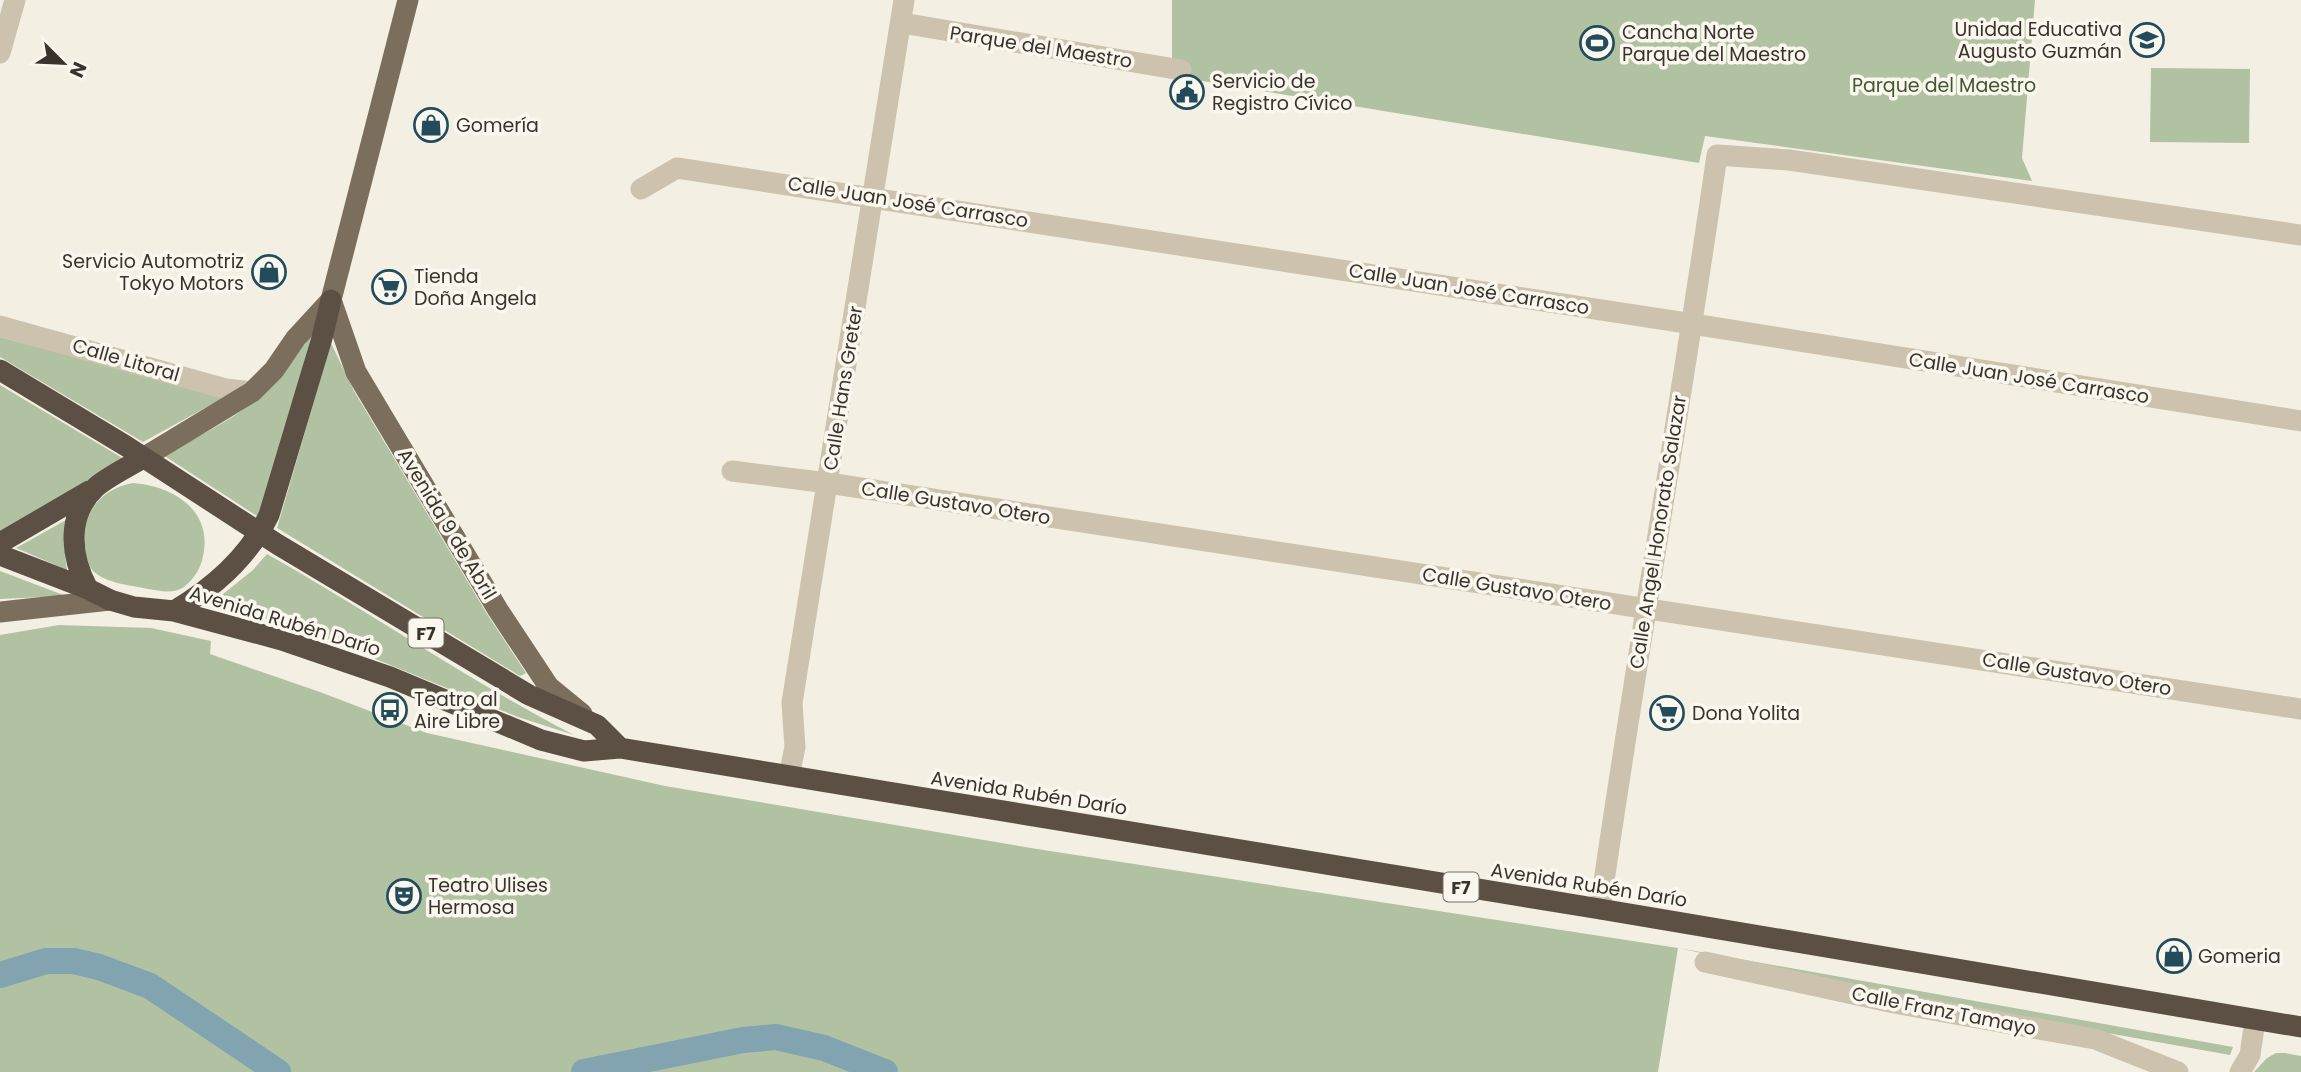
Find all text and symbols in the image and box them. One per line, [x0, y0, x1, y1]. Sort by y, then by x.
place label: Unidad Educativa Augusto Guzmán [1955, 16, 2122, 65]
street label: Parque del Maestro [948, 19, 1134, 75]
place label: Cancha Norte Parque del Maestro [1622, 19, 1806, 68]
school or university icon: Unidad Educativa Augusto Guzmán [2128, 21, 2166, 59]
sports icon: Cancha Norte Parque del Maestro [1578, 24, 1616, 62]
north arrow [28, 28, 98, 98]
text: N [63, 58, 93, 82]
place label: Servicio de Registro Cívico [1212, 68, 1352, 117]
park label: Parque del Maestro [1852, 72, 2036, 99]
public building icon: Servicio de Registro Cívico [1168, 73, 1206, 111]
shop icon: Gomería [412, 106, 450, 144]
place label: Gomería [456, 112, 539, 139]
street label: Calle Juan José Carrasco [786, 170, 1030, 234]
place label: Servicio Automotriz Tokyo Motors [62, 248, 244, 297]
shop icon: Servicio Automotriz Tokyo Motors [250, 253, 288, 291]
street label: Calle Juan José Carrasco [1347, 257, 1591, 321]
place label: Tienda Doña Angela [414, 263, 537, 312]
supermarket icon: Tienda Doña Angela [370, 268, 408, 306]
street label: Calle Hans Greter [817, 304, 869, 472]
street label: Calle Litoral [69, 332, 183, 388]
street label: Calle Juan José Carrasco [1907, 346, 2151, 410]
street label: Calle Angel Honorato Salazar [1623, 393, 1693, 671]
street label: Avenida 9 de Abril [391, 443, 503, 605]
street label: Calle Gustavo Otero [860, 475, 1052, 531]
street label: Calle Gustavo Otero [1421, 561, 1613, 617]
street label: Avenida Rubén Darío [186, 579, 384, 663]
road number: F7 [408, 618, 444, 648]
street label: Calle Gustavo Otero [1981, 646, 2173, 702]
place label: Teatro al Aire Libre [414, 686, 500, 735]
bus stop icon: Teatro al Aire Libre [371, 691, 409, 729]
supermarket icon: Dona Yolita [1648, 694, 1686, 732]
place label: Dona Yolita [1692, 700, 1800, 727]
street label: Avenida Rubén Darío [929, 764, 1129, 822]
street label: Avenida Rubén Darío [1489, 856, 1689, 914]
place label: Teatro Ulises Hermosa [428, 872, 548, 921]
road number: F7 [1444, 872, 1478, 902]
theatre icon: Teatro Ulises Hermosa [385, 877, 423, 915]
shop icon: Gomeria [2155, 937, 2193, 975]
place label: Gomeria [2198, 943, 2281, 970]
street label: Calle Franz Tamayo [1849, 980, 2039, 1042]

